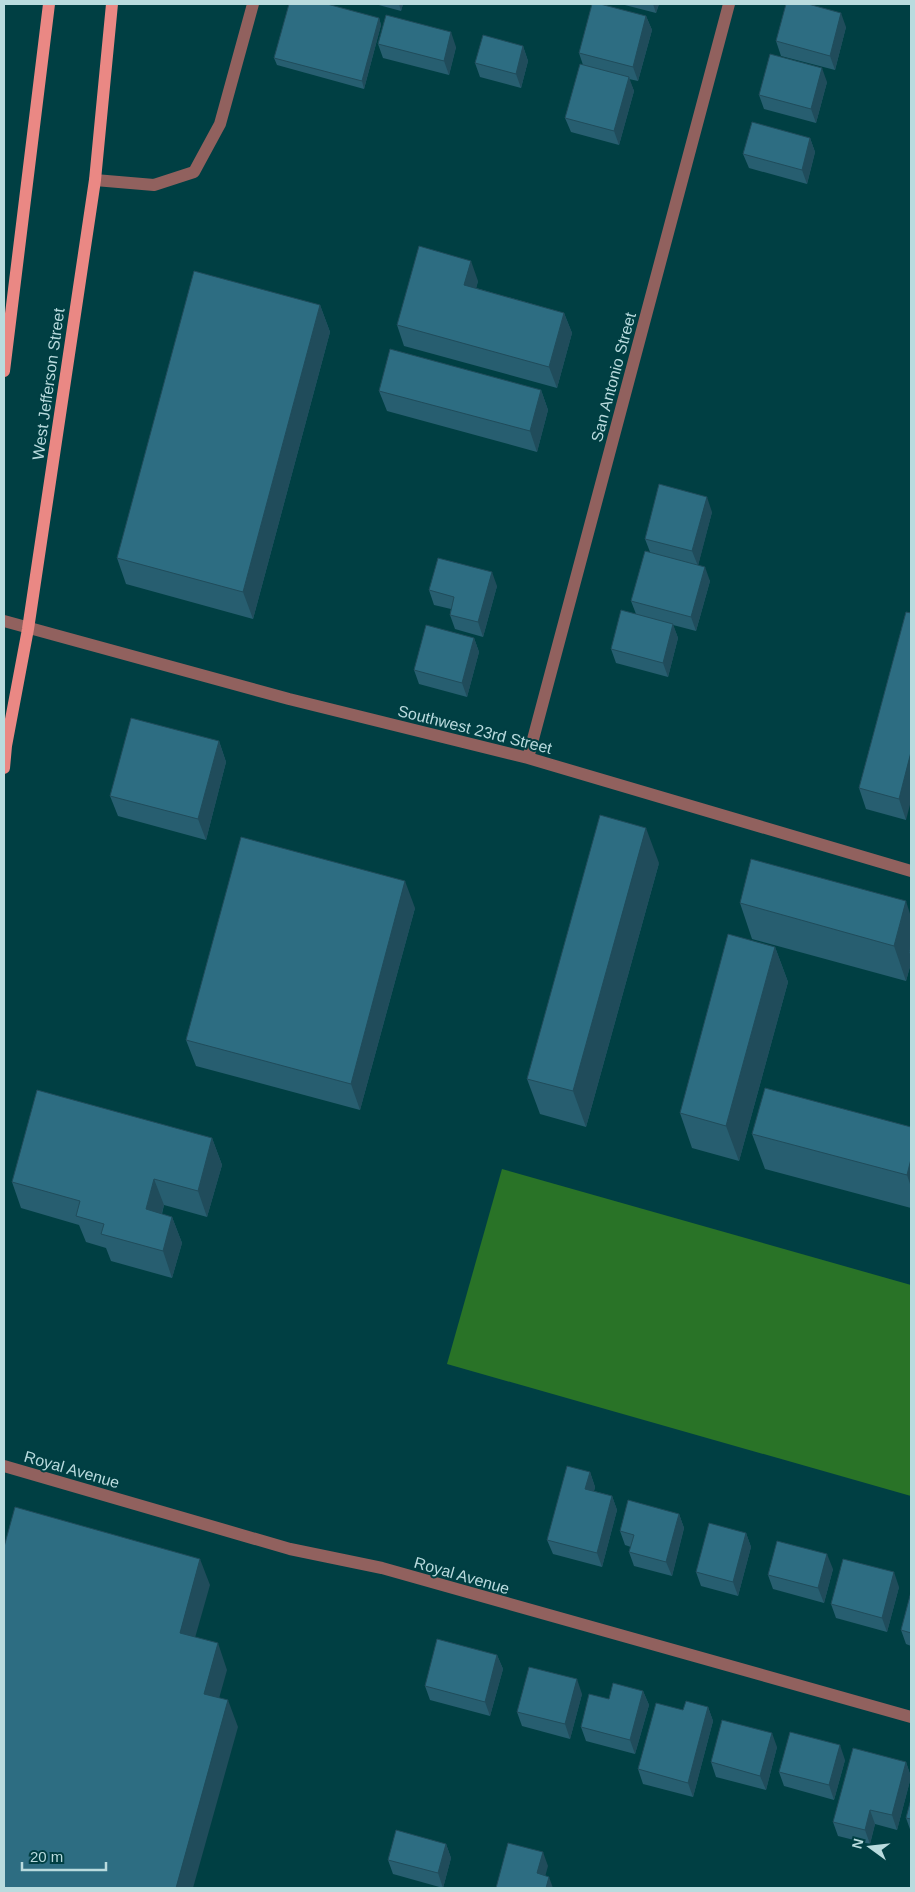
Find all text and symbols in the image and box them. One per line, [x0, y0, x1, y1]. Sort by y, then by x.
street label: West Jefferson Street [29, 306, 68, 461]
street label: San Antonio Street [588, 310, 639, 444]
street label: Southwest 23rd Street [396, 702, 554, 757]
street label: Royal Avenue [22, 1448, 122, 1491]
street label: Royal Avenue [412, 1554, 512, 1597]
north arrow [845, 1822, 895, 1872]
text: N [848, 1837, 866, 1851]
scale bar [22, 1840, 106, 1872]
text: 20 m [30, 1848, 63, 1865]

